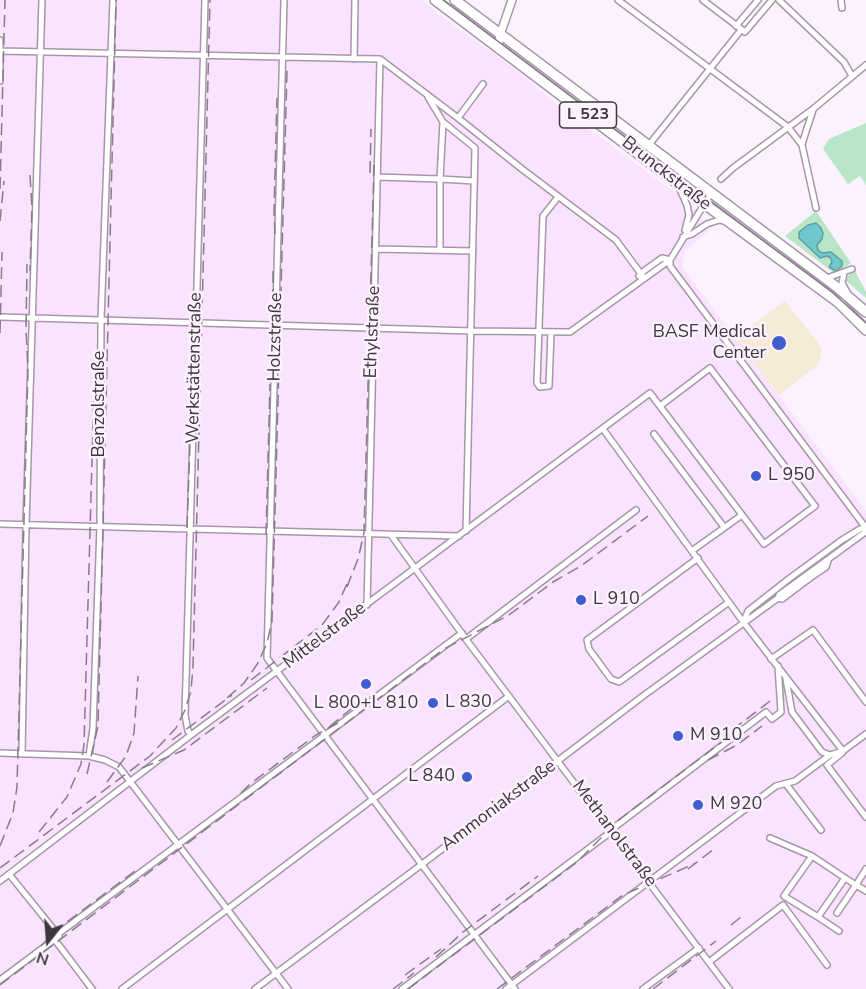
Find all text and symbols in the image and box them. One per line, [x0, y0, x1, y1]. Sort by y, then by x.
road number: L 523 [560, 102, 616, 128]
street label: Brunckstraße [617, 132, 715, 216]
street label: Ethylstraße [361, 285, 385, 379]
street label: Werkstättenstraße [183, 292, 207, 444]
street label: Holzstraße [264, 292, 288, 382]
place label: BASF Medical Center [653, 322, 766, 364]
marker: BASF Medical Center [770, 334, 788, 352]
street label: Benzolstraße [89, 351, 111, 457]
place label: L 950 [768, 465, 815, 487]
marker: L 950 [749, 469, 763, 483]
place label: L 910 [593, 589, 640, 611]
marker: L 910 [574, 593, 588, 607]
street label: Mittelstraße [279, 598, 371, 674]
marker: L 800+L 810 [359, 677, 373, 691]
place label: L 830 [445, 692, 492, 714]
place label: L 800+L 810 [314, 693, 418, 715]
marker: L 830 [426, 696, 440, 710]
place label: M 910 [690, 725, 742, 747]
marker: M 910 [671, 729, 685, 743]
street label: Ammoniakstraße [437, 756, 561, 856]
place label: L 840 [408, 766, 455, 788]
marker: L 840 [460, 770, 474, 784]
street label: Methanolstraße [567, 776, 661, 892]
place label: M 920 [710, 794, 762, 816]
marker: M 920 [691, 798, 705, 812]
north arrow [18, 911, 78, 971]
text: N [34, 946, 52, 970]

